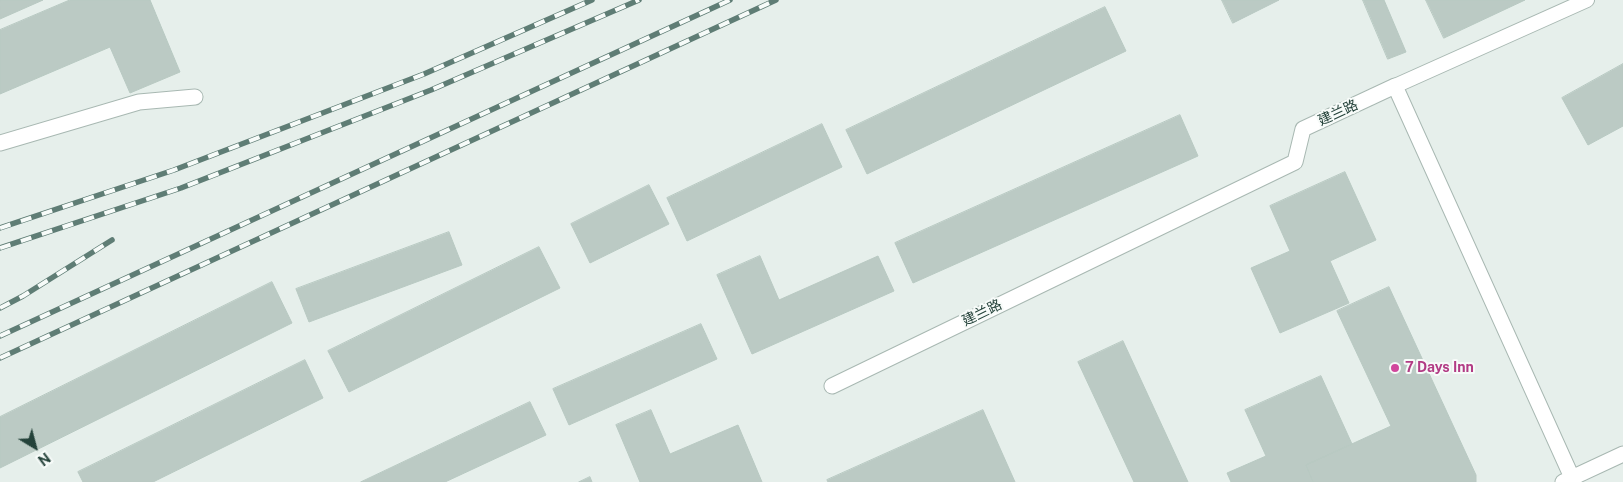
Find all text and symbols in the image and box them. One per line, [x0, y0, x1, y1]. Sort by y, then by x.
street label: 建兰路 [1315, 97, 1361, 129]
street label: 建兰路 [959, 296, 1005, 330]
place label: 7 Days Inn [1405, 360, 1474, 376]
marker: 7 Days Inn [1389, 362, 1401, 374]
north arrow [10, 422, 60, 472]
text: N [35, 449, 53, 469]

